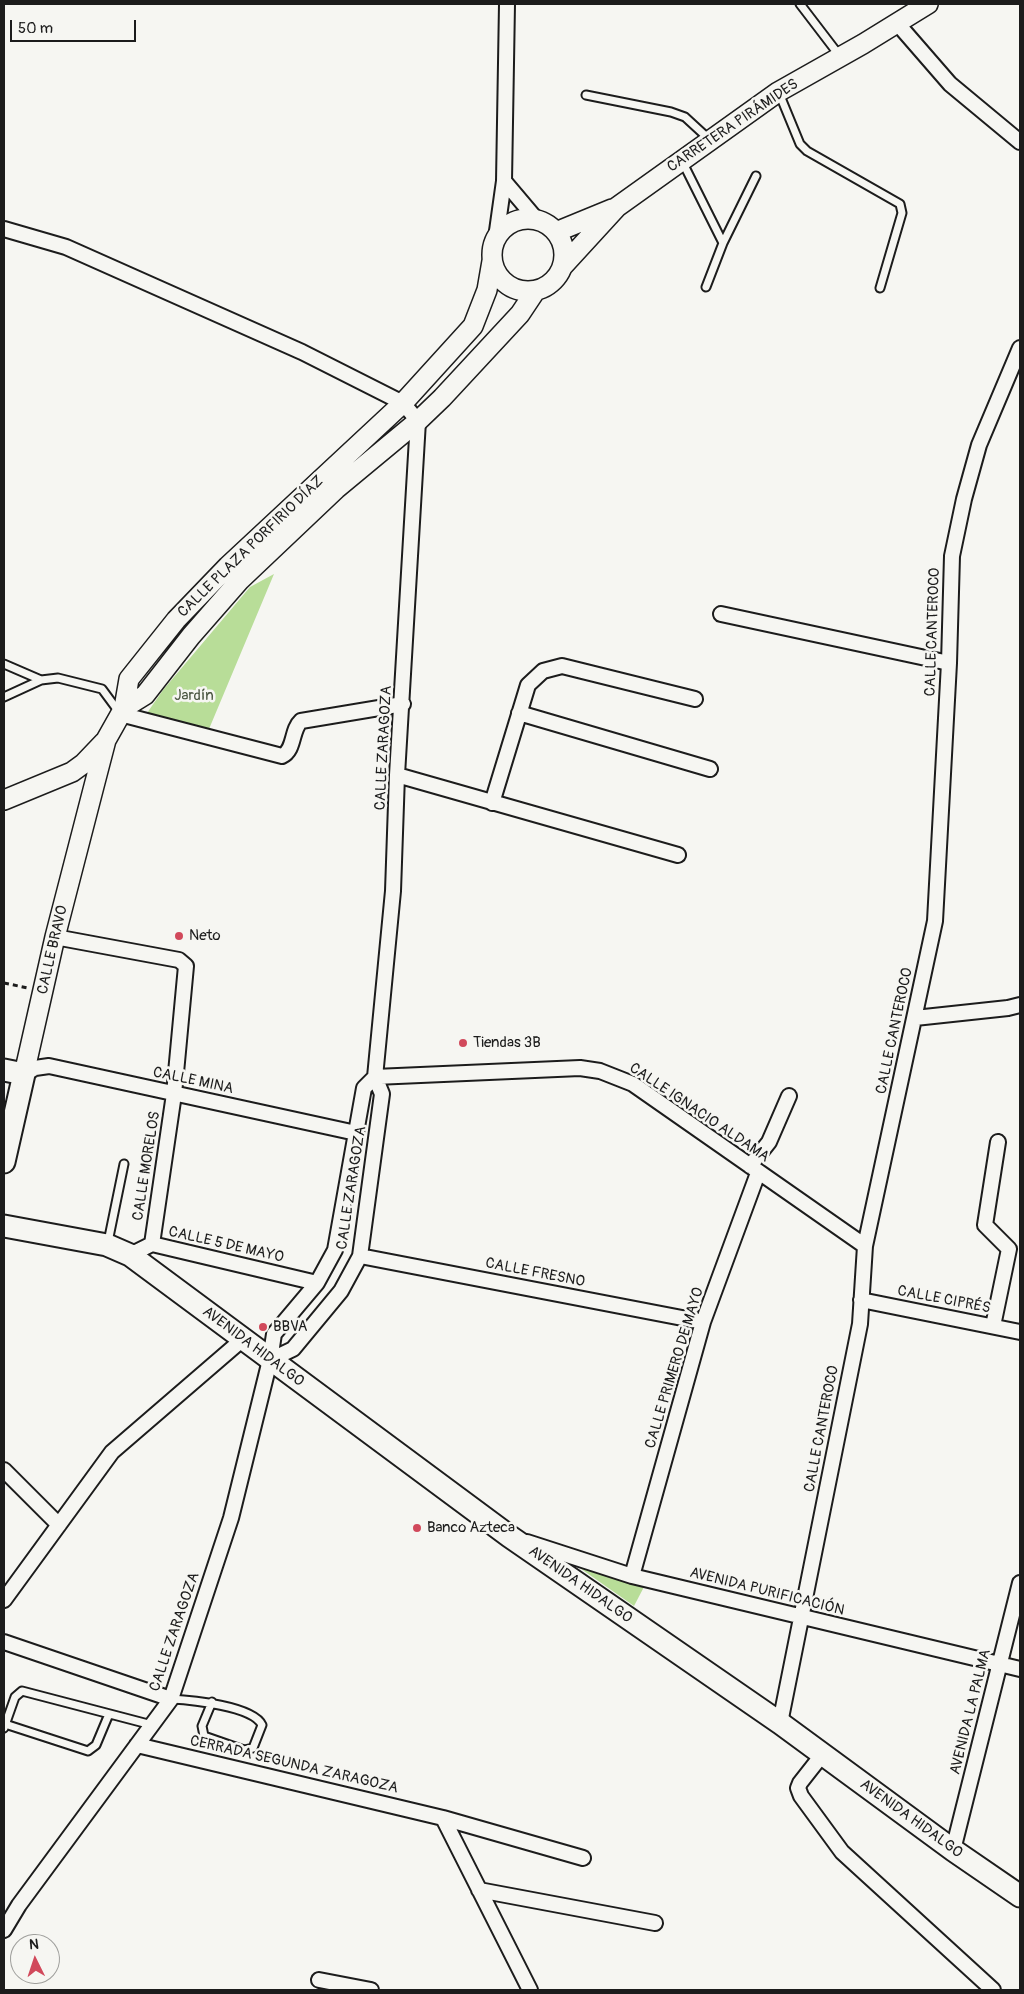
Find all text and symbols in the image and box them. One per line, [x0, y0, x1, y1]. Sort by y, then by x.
scale bar [12, 10, 139, 42]
text: 50 m [18, 19, 53, 38]
street label: CARRETERA PIRÁMIDES [664, 75, 802, 177]
street label: CALLE PLAZA PORFIRIO DÍAZ [174, 473, 328, 621]
street label: CALLE CANTEROCO [922, 567, 944, 697]
street label: CALLE ZARAGOZA [372, 685, 396, 811]
park label: Jardín [174, 687, 214, 705]
street label: CALLE BRAVO [34, 904, 72, 996]
place label: Neto [189, 927, 221, 945]
marker: Neto [173, 930, 185, 942]
street label: CALLE CANTEROCO [873, 966, 917, 1096]
place label: Tiendas 3B [473, 1034, 541, 1052]
marker: Tiendas 3B [457, 1037, 469, 1049]
street label: CALLE IGNACIO ALDAMA [626, 1059, 772, 1167]
street label: CALLE MINA [151, 1064, 235, 1098]
street label: CALLE MORELOS [129, 1110, 165, 1222]
street label: CALLE ZARAGOZA [333, 1125, 371, 1251]
street label: CALLE 5 DE MAYO [167, 1223, 285, 1267]
street label: CALLE FRESNO [484, 1255, 586, 1291]
street label: CALLE CIPRÉS [896, 1282, 992, 1318]
street label: CALLE PRIMERO DE MAYO [642, 1285, 708, 1451]
street label: AVENIDA HIDALGO [199, 1303, 307, 1391]
place label: BBVA [273, 1318, 308, 1336]
marker: BBVA [257, 1321, 269, 1333]
street label: CALLE CANTEROCO [801, 1364, 843, 1494]
place label: Banco Azteca [427, 1519, 515, 1537]
marker: Banco Azteca [411, 1522, 423, 1534]
street label: AVENIDA HIDALGO [525, 1543, 635, 1627]
street label: AVENIDA PURIFICACIÓN [688, 1564, 846, 1620]
street label: CALLE ZARAGOZA [146, 1570, 204, 1694]
street label: AVENIDA LA PALMA [947, 1648, 995, 1776]
street label: CERRADA SEGUNDA ZARAGOZA [188, 1732, 400, 1798]
street label: AVENIDA HIDALGO [856, 1776, 966, 1862]
north arrow [10, 1934, 60, 1984]
text: N [29, 1936, 39, 1953]

